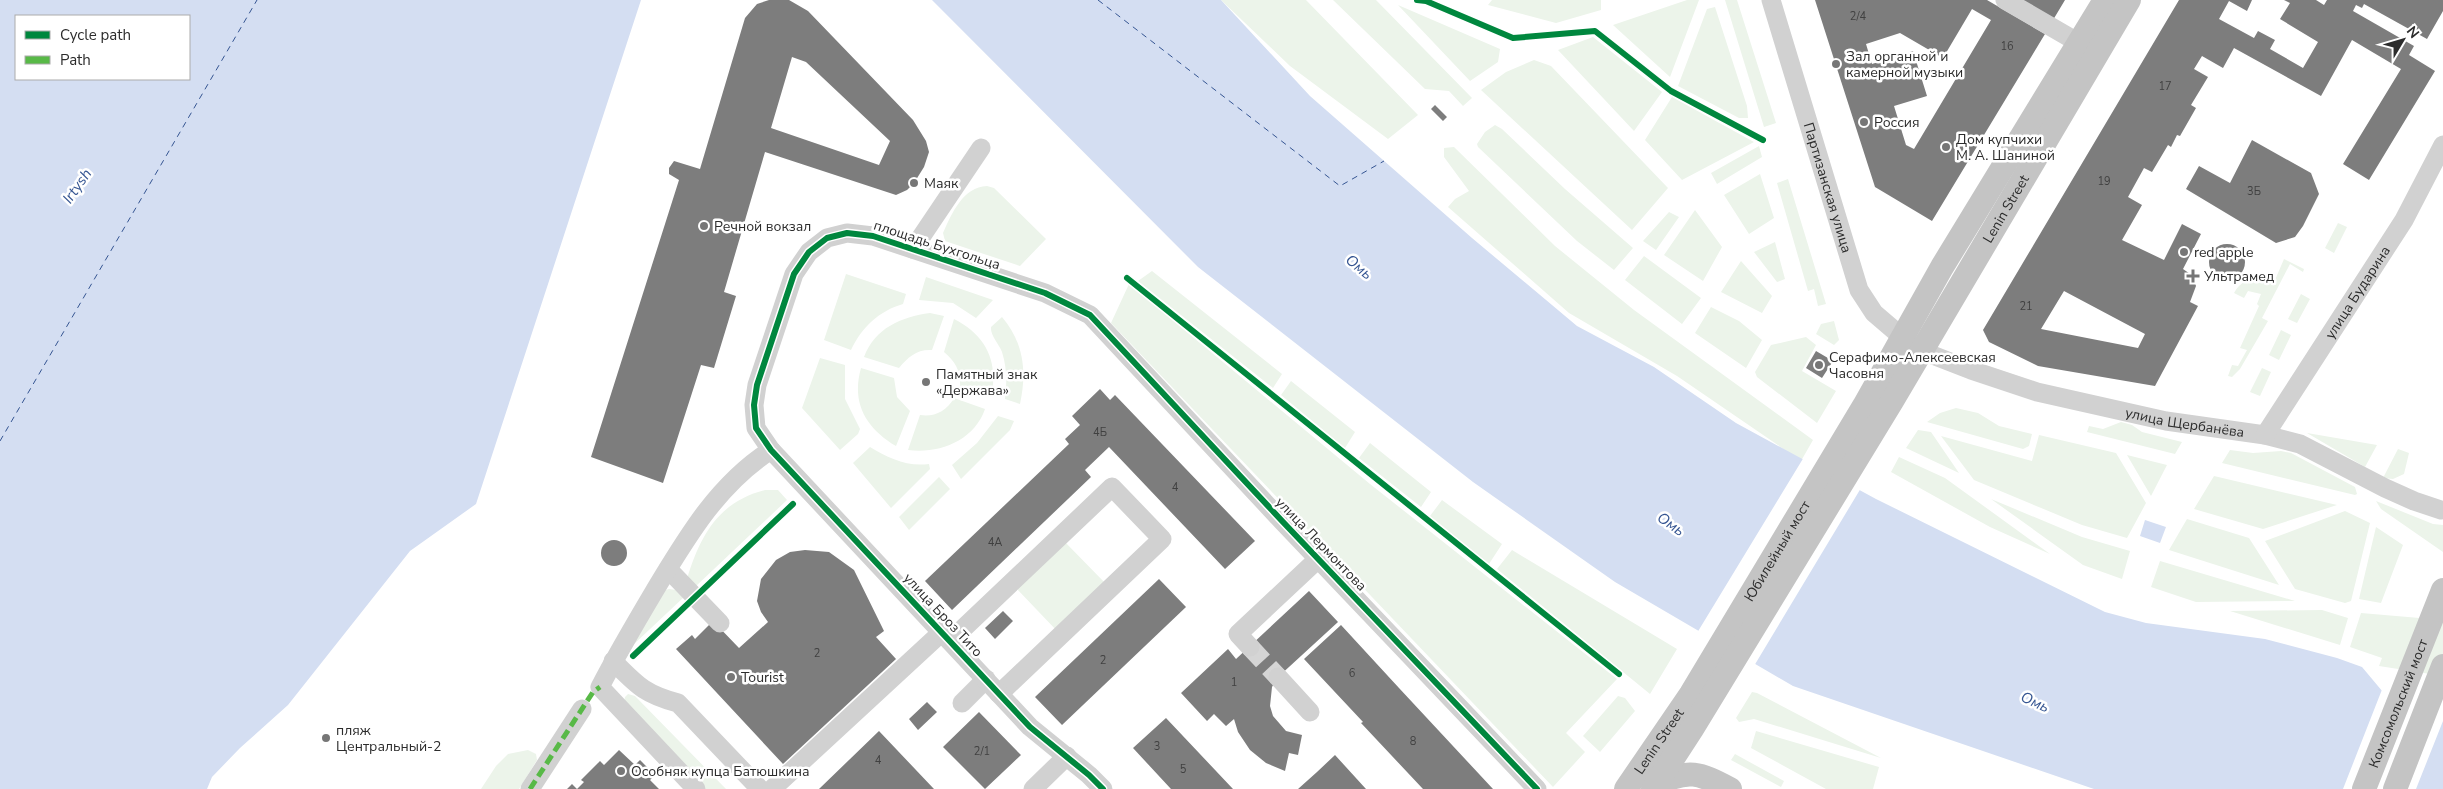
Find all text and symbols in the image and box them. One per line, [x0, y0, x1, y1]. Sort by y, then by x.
house number: 2/4 [1850, 9, 1867, 24]
legend [15, 15, 190, 80]
north arrow [2378, 15, 2428, 65]
text: N [2402, 22, 2424, 42]
text: Cycle path [60, 25, 131, 45]
house number: 16 [2000, 39, 2014, 54]
place label: Зал органной и камерной музыки [1846, 47, 1963, 82]
text: Path [60, 50, 91, 70]
marker: Зал органной и камерной музыки [1830, 58, 1842, 70]
house number: 17 [2158, 79, 2172, 94]
place label: Россия [1874, 113, 1920, 132]
marker: Россия [1858, 116, 1870, 128]
street label: Партизанская улица [1799, 120, 1857, 255]
place label: Дом купчихи М. А. Шаниной [1956, 130, 2055, 165]
marker: Дом купчихи М. А. Шаниной [1940, 141, 1952, 153]
water label: Irtysh [58, 165, 96, 207]
street label: Lenin Street [1978, 171, 2033, 246]
place label: Маяк [924, 174, 959, 193]
house number: 19 [2097, 174, 2111, 189]
marker: Маяк [908, 177, 920, 189]
house number: 3Б [2247, 184, 2261, 199]
street label: площадь Бухгольца [871, 216, 1003, 274]
place label: Речной вокзал [714, 217, 811, 236]
marker: Речной вокзал [698, 220, 710, 232]
street label: улица Бударина [2320, 242, 2394, 342]
place label: red apple [2194, 243, 2253, 262]
marker: red apple [2178, 246, 2190, 258]
water label: Омь [1341, 250, 1377, 284]
place label: Ультрамед [2203, 267, 2274, 286]
marker: Ультрамед [2186, 269, 2200, 283]
house number: 21 [2019, 299, 2033, 314]
place label: Серафимо-Алексеевская Часовня [1829, 348, 1996, 383]
marker: Серафимо-Алексеевская Часовня [1813, 359, 1825, 371]
place label: Памятный знак «Держава» [936, 365, 1038, 400]
marker: Памятный знак «Держава» [920, 376, 932, 388]
street label: улица Щербанёва [2124, 403, 2246, 441]
house number: 4Б [1093, 425, 1107, 440]
house number: 4 [1172, 480, 1179, 495]
street label: улица Лермонтова [1271, 493, 1371, 595]
street label: Юбилейный мост [1739, 496, 1815, 605]
water label: Омь [1653, 507, 1689, 541]
house number: 4А [988, 535, 1002, 550]
street label: улица Броз Тито [899, 569, 987, 661]
street label: Комсомольский мост [2364, 635, 2432, 771]
house number: 2 [814, 646, 820, 661]
house number: 2 [1100, 653, 1106, 668]
house number: 6 [1349, 666, 1356, 681]
place label: Tourist [741, 668, 784, 687]
marker: Tourist [725, 671, 737, 683]
house number: 1 [1231, 675, 1237, 690]
water label: Омь [2017, 687, 2053, 717]
street label: Lenin Street [1629, 704, 1688, 778]
place label: пляж Центральный-2 [336, 721, 441, 756]
marker: пляж Центральный-2 [320, 732, 332, 744]
house number: 8 [1410, 734, 1417, 749]
house number: 3 [1154, 739, 1160, 754]
house number: 2/1 [974, 744, 990, 759]
house number: 4 [875, 753, 882, 768]
place label: Особняк купца Батюшкина [631, 762, 810, 781]
house number: 5 [1180, 762, 1187, 777]
marker: Особняк купца Батюшкина [615, 765, 627, 777]

